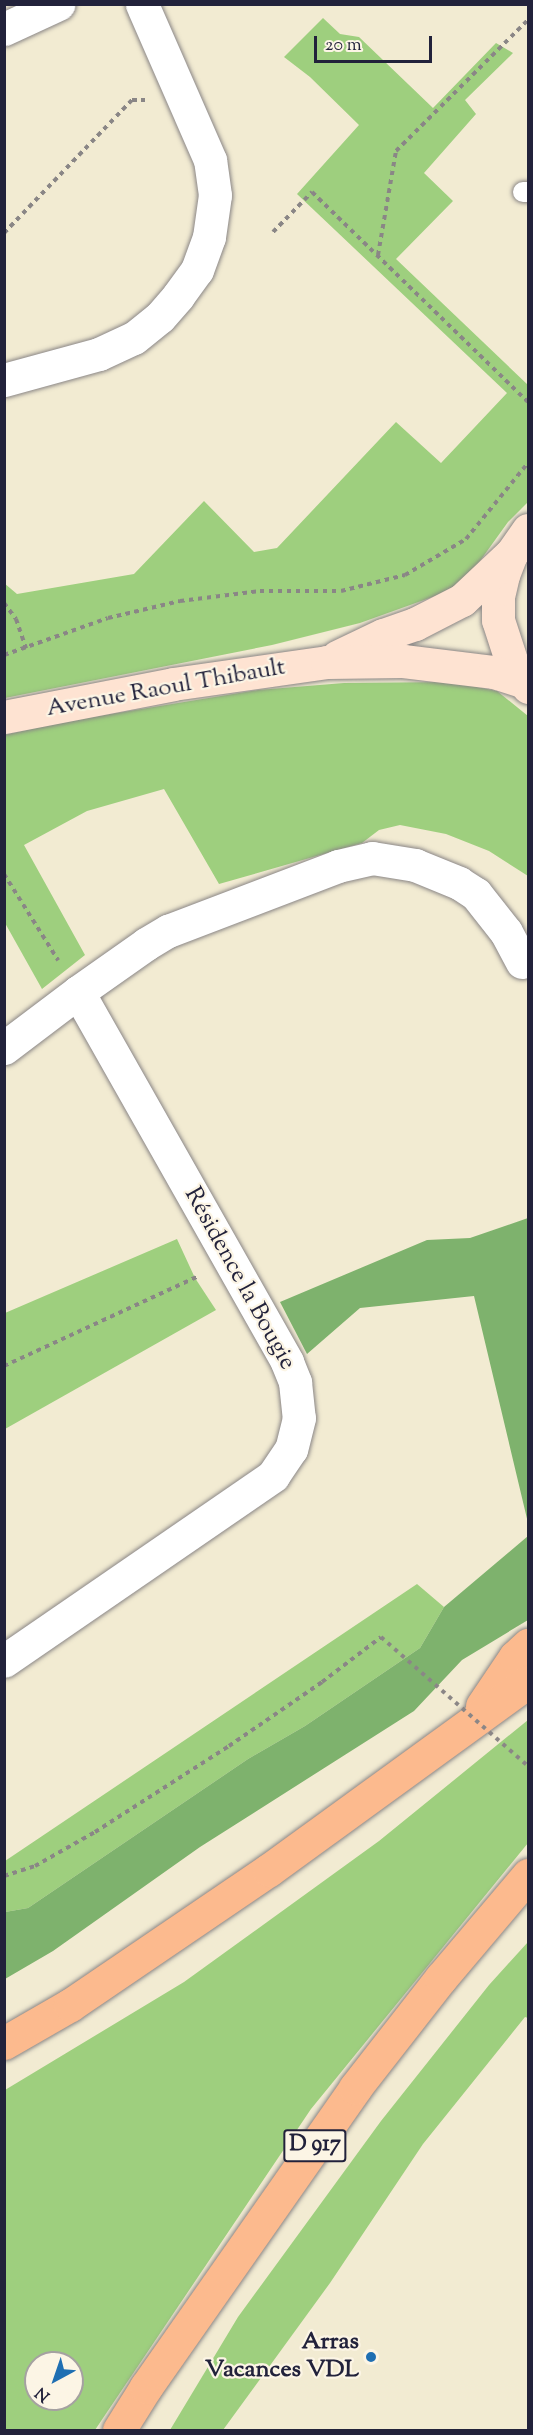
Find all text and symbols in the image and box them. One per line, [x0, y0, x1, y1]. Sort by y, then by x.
scale bar [317, 24, 436, 62]
text: 20 m [325, 33, 362, 59]
street label: Avenue Raoul Thibault [44, 654, 288, 724]
street label: Résidence la Bougie [177, 1183, 301, 1375]
road number: D 917 [282, 2127, 348, 2165]
place label: Arras Vacances VDL [205, 2329, 359, 2385]
marker: Arras Vacances VDL [364, 2350, 378, 2364]
north arrow [24, 2351, 84, 2411]
text: N [31, 2381, 56, 2407]

